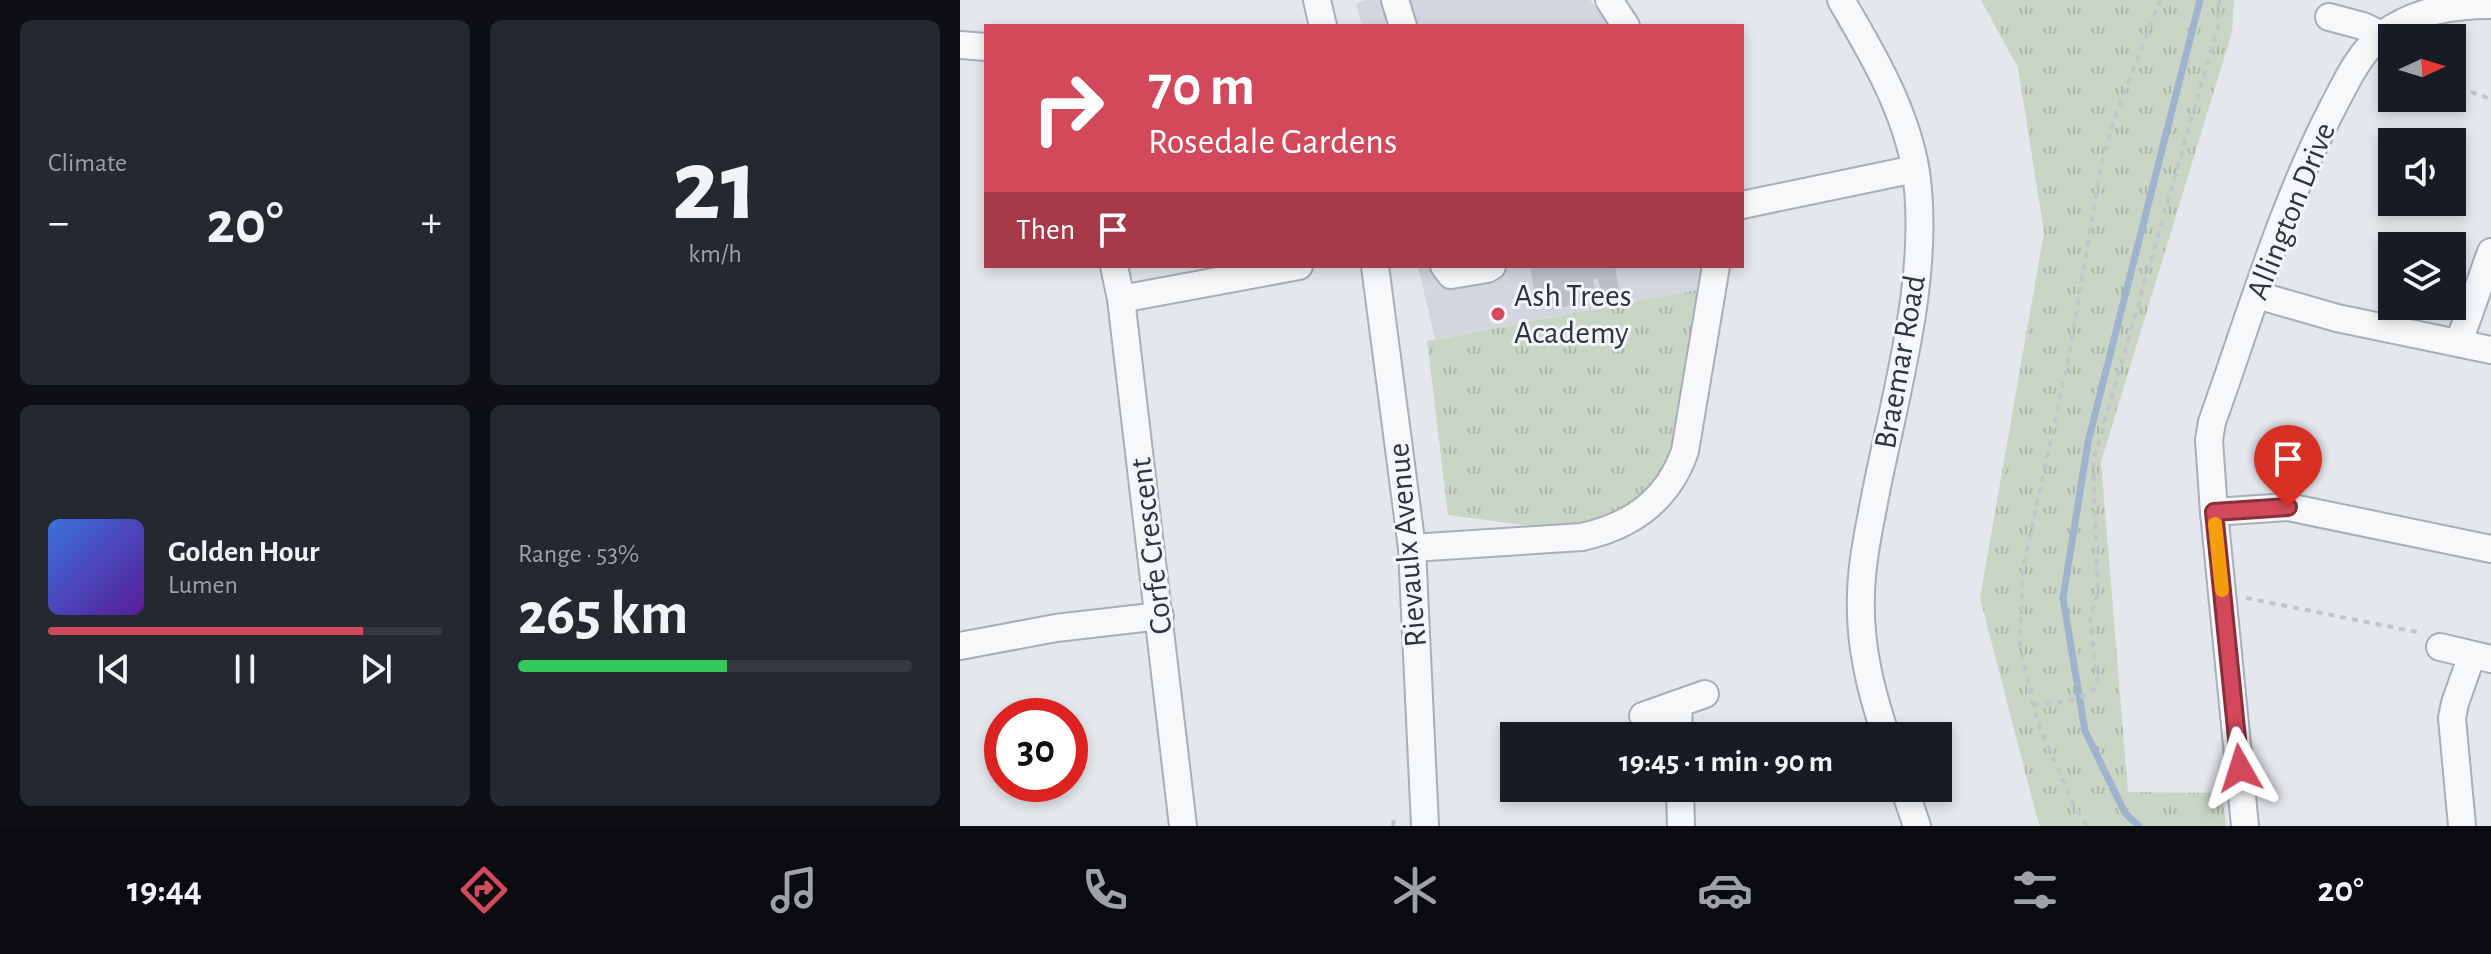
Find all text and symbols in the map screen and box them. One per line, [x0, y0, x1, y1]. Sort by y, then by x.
north arrow [2378, 24, 2466, 112]
map controls [2378, 24, 2466, 320]
icon: right [1016, 56, 1120, 160]
text: 70 m [1148, 59, 1255, 115]
street label: Allington Drive [2241, 118, 2341, 304]
text: Rosedale Gardens [1148, 124, 1397, 160]
button: sound [2378, 128, 2466, 216]
text: 21 [672, 135, 758, 239]
text: Climate [48, 150, 127, 176]
text: 20° [206, 194, 284, 254]
text: − [48, 201, 69, 245]
text: + [421, 201, 442, 245]
icon: arrive [1091, 208, 1135, 252]
text: Then [1016, 215, 1075, 245]
button: layers [2378, 232, 2466, 320]
text: km/h [688, 241, 742, 267]
street label: Braemar Road [1869, 273, 1931, 451]
place label: Ash Trees Academy [1514, 280, 1632, 349]
marker: Ash Trees Academy [1489, 305, 1507, 323]
pin [2254, 425, 2322, 507]
icon: arrive [2266, 437, 2310, 481]
street label: Rievaulx Avenue [1382, 442, 1432, 648]
street label: Corfe Crescent [1124, 456, 1178, 636]
text: Golden Hour [168, 537, 320, 567]
text: Range · 53% [518, 541, 639, 567]
text: Lumen [168, 572, 238, 598]
text: 265 km [518, 585, 688, 645]
icon: previous [92, 647, 136, 691]
icon: pause [223, 647, 267, 691]
icon: next [354, 647, 398, 691]
speed limit sign: 30 [984, 698, 1088, 802]
position arrow [2198, 726, 2282, 810]
text: 19:45 · 1 min · 90 m [1619, 747, 1833, 777]
icon: directions [456, 862, 512, 918]
icon: music [766, 862, 822, 918]
icon: phone [1077, 862, 1133, 918]
icon: climate [1387, 862, 1443, 918]
icon: car [1697, 862, 1753, 918]
icon: filters [2007, 862, 2063, 918]
text: 19:44 [127, 872, 202, 908]
text: 20° [2318, 872, 2364, 908]

